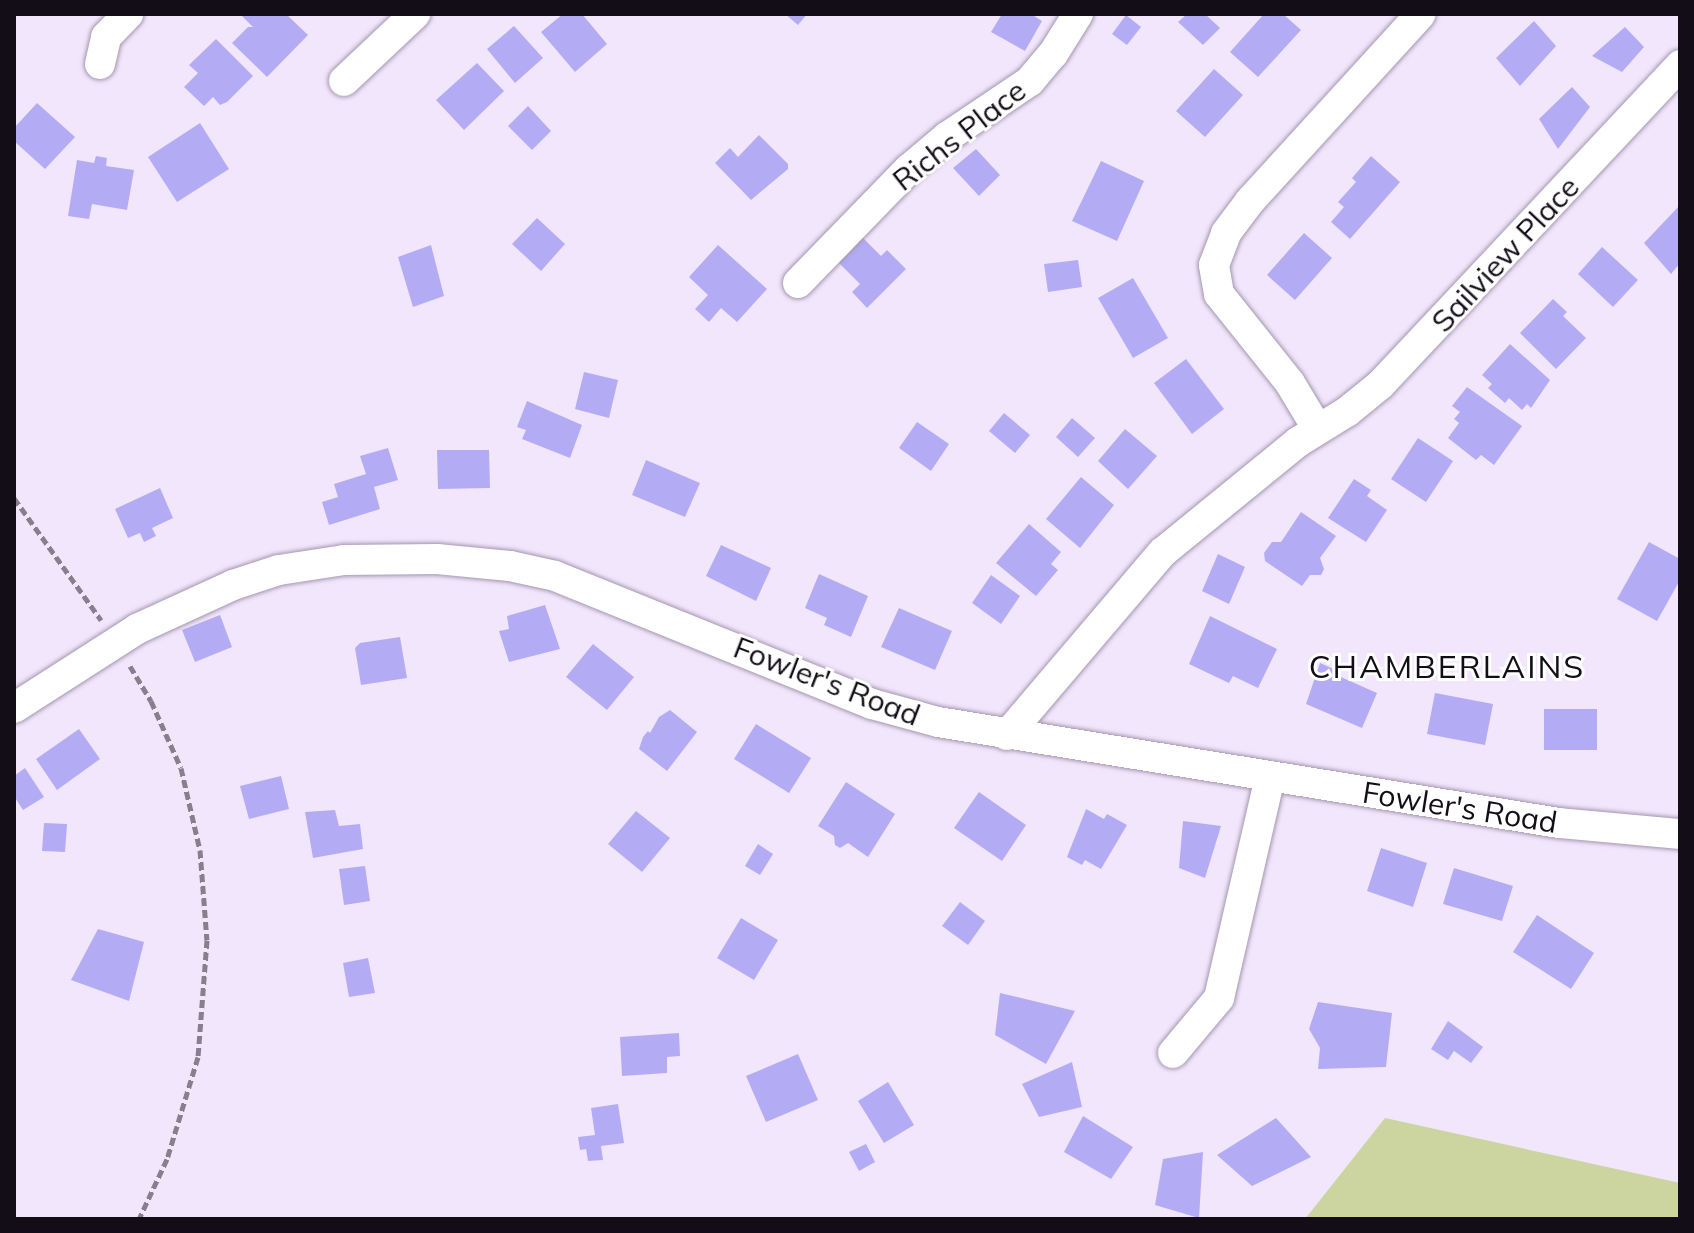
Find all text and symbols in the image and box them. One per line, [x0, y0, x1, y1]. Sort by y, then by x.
street label: Richs Place [885, 72, 1033, 198]
street label: Sailview Place [1424, 169, 1586, 339]
street label: Fowler's Road [729, 629, 925, 733]
district label: CHAMBERLAINS [1309, 647, 1585, 685]
street label: Fowler's Road [1360, 774, 1560, 840]

